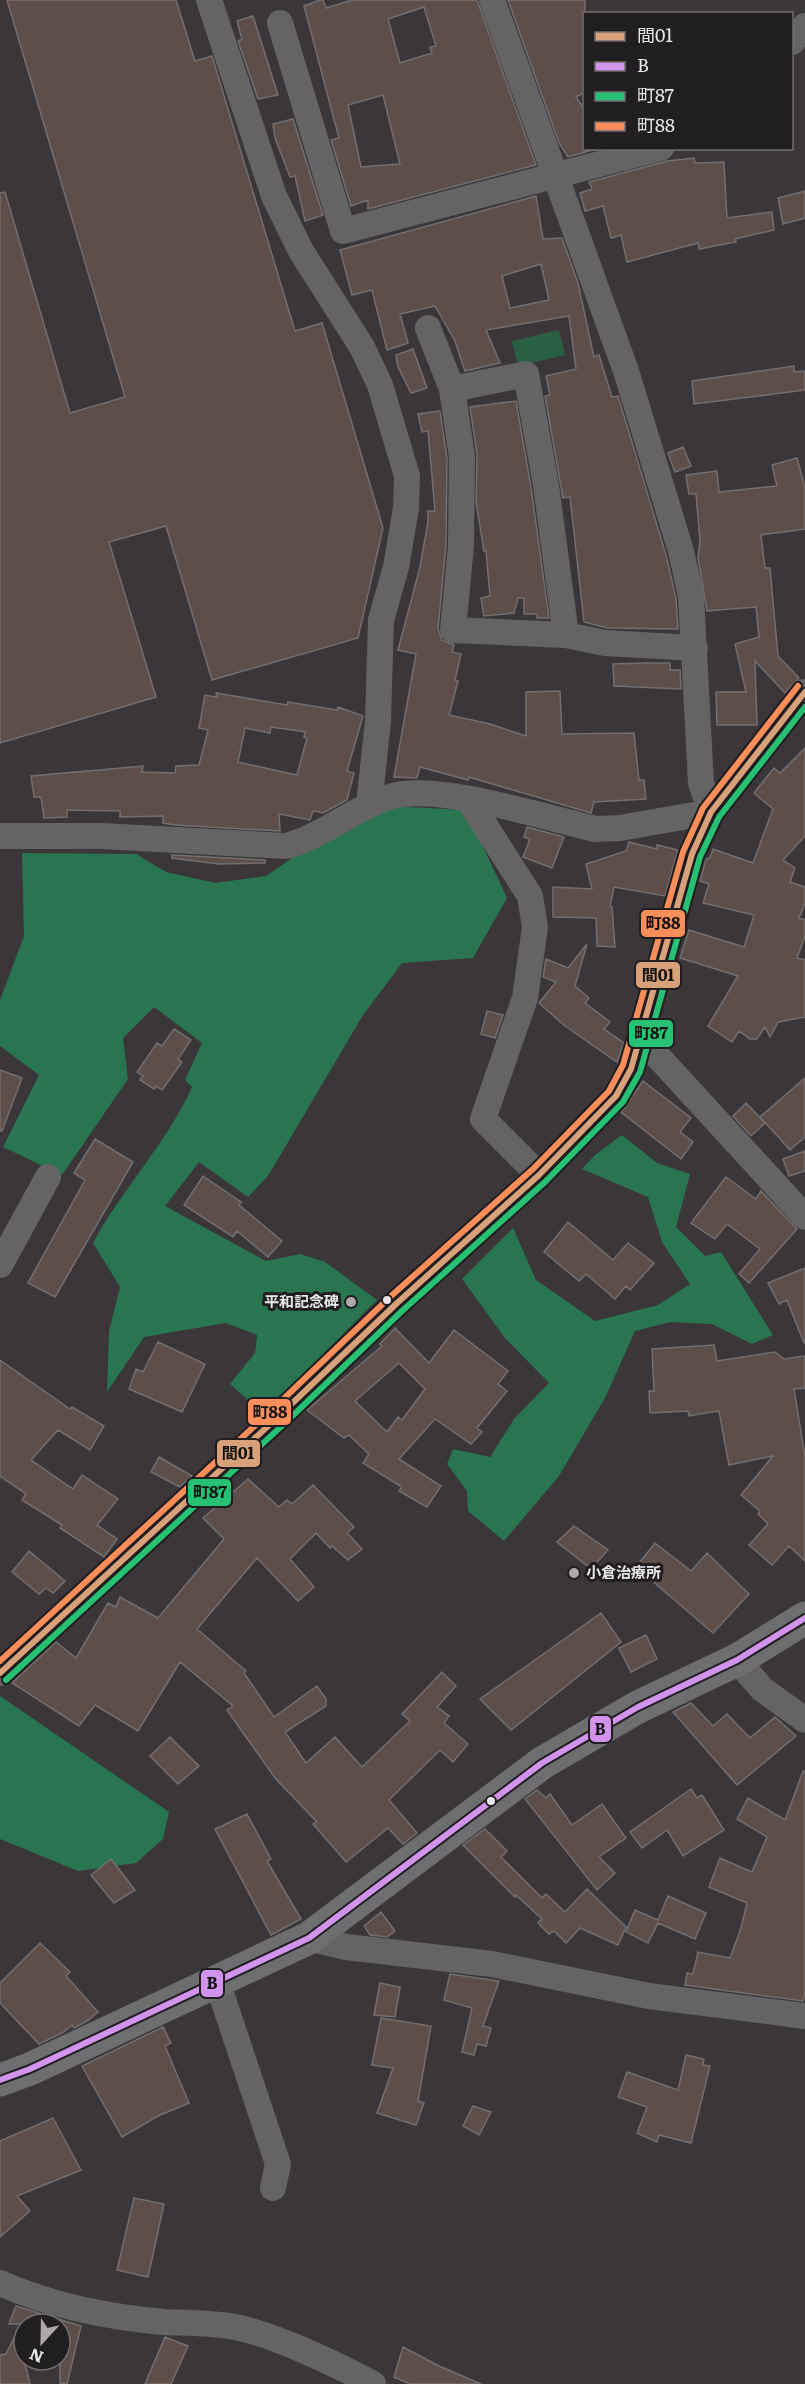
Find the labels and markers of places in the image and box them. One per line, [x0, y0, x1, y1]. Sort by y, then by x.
place label: 平和記念碑 [264, 1289, 339, 1312]
unlabelled marker [381, 1294, 393, 1306]
marker: 平和記念碑 [344, 1295, 358, 1309]
place label: 小倉治療所 [586, 1560, 661, 1583]
marker: 小倉治療所 [567, 1566, 581, 1580]
unlabelled marker [485, 1795, 497, 1807]

